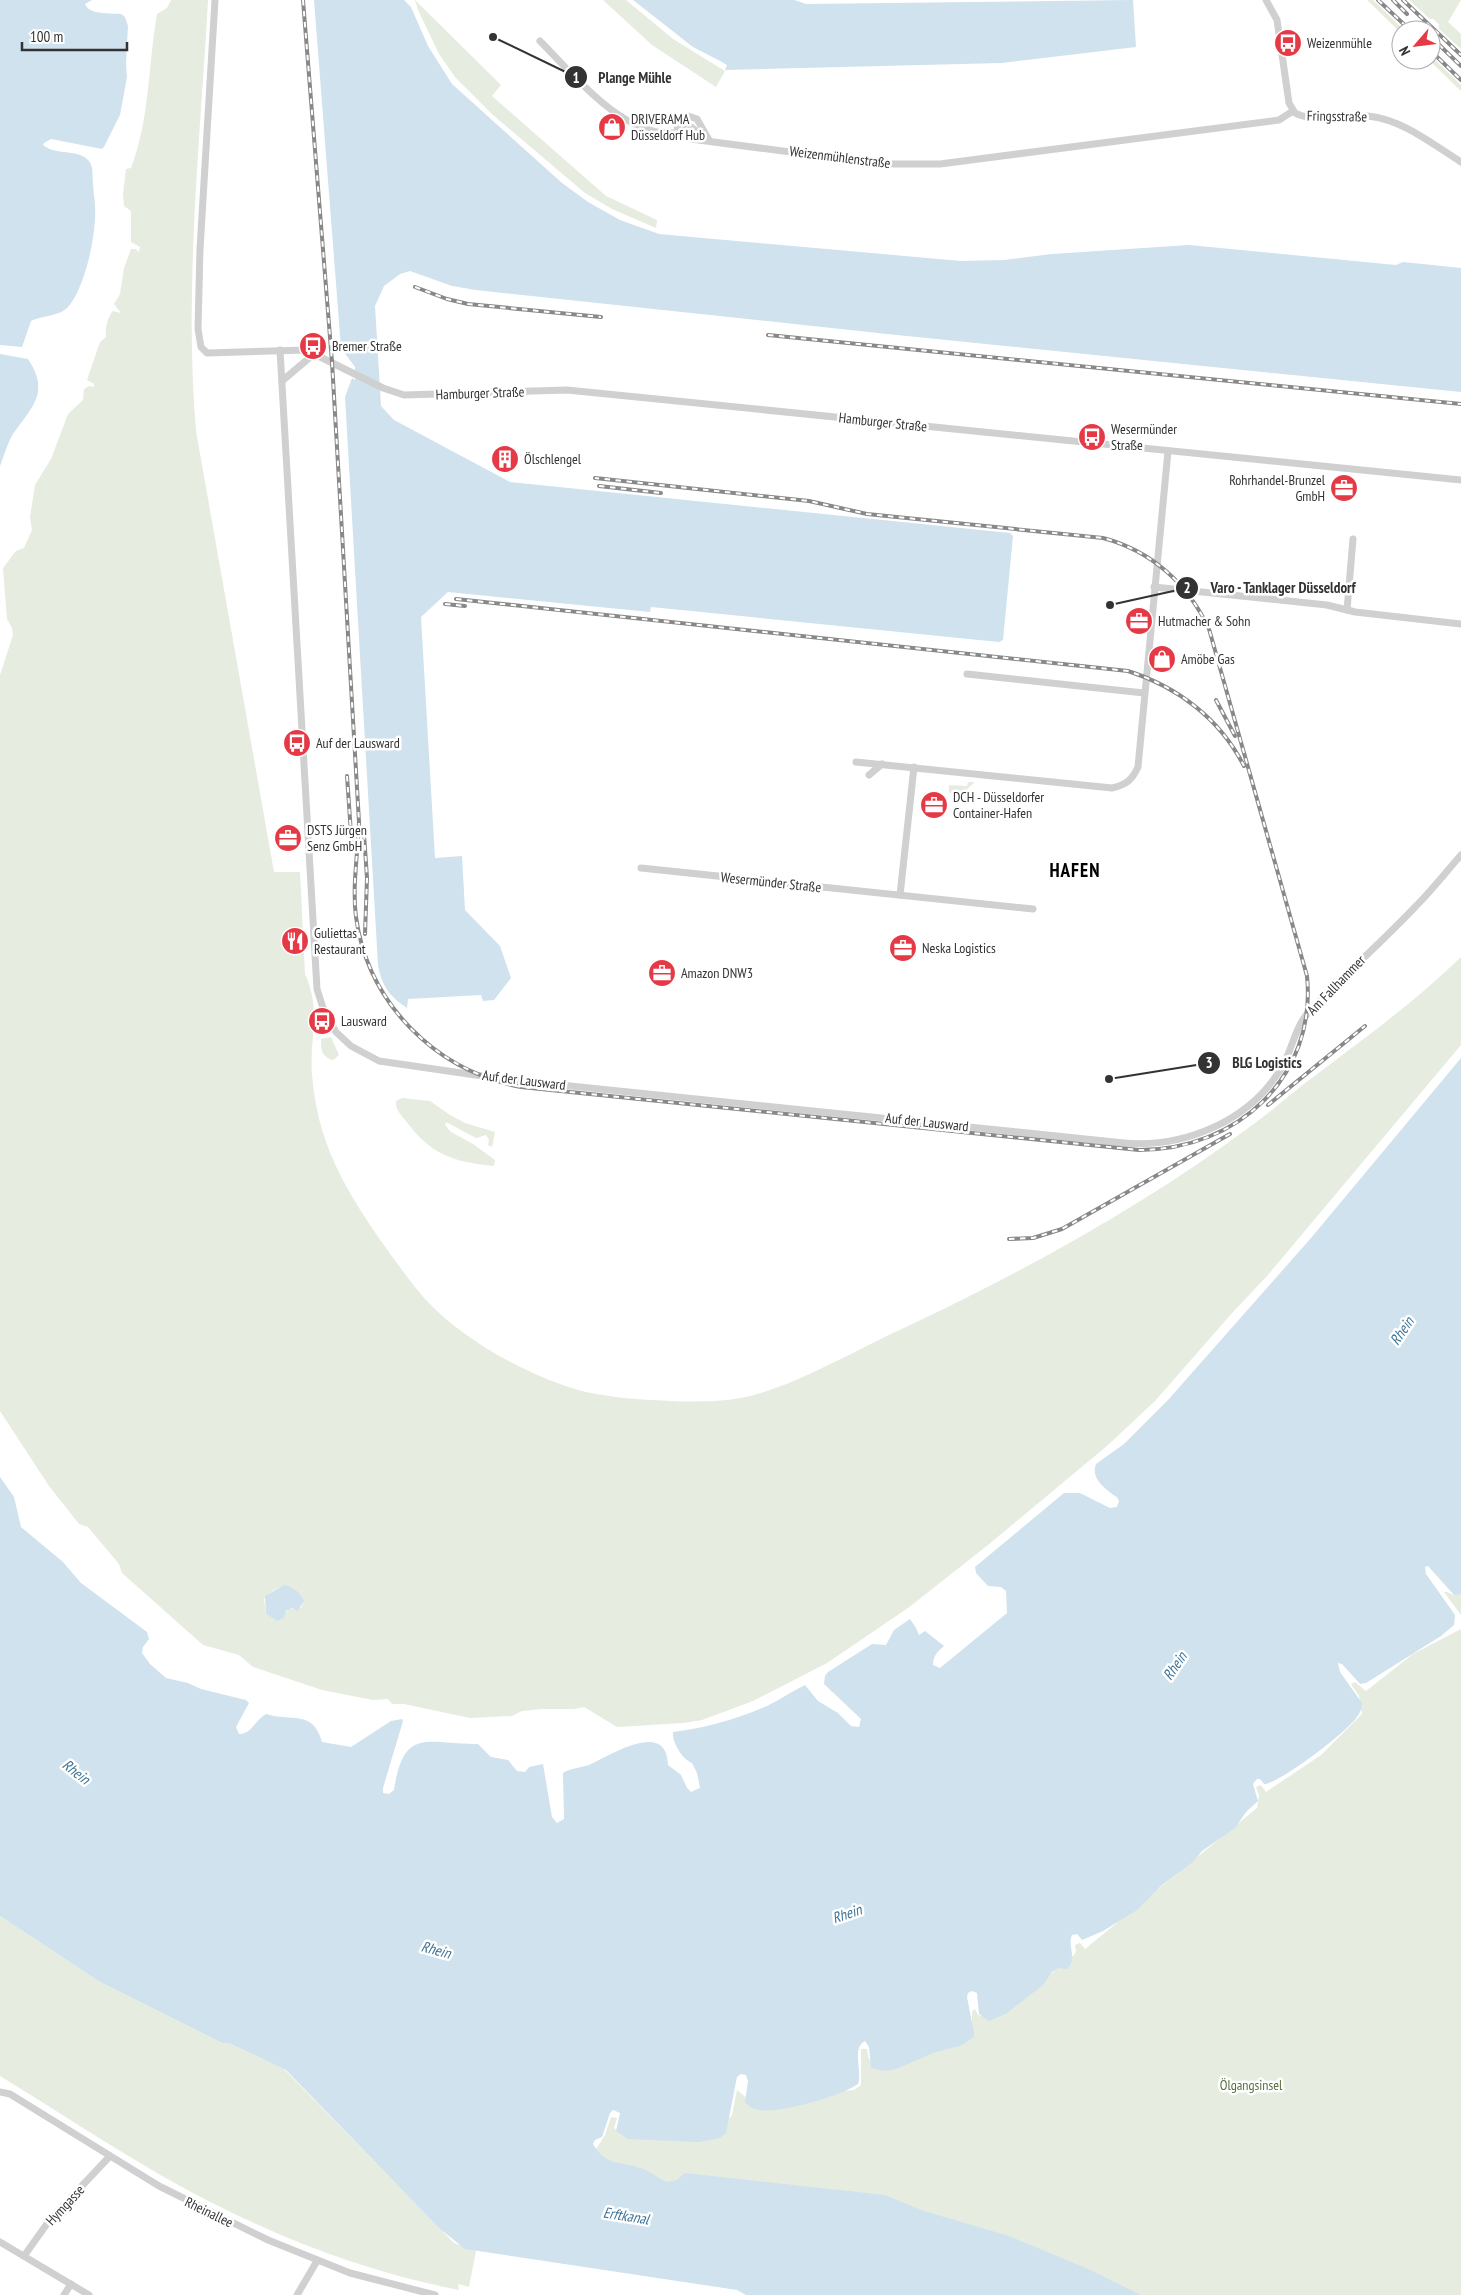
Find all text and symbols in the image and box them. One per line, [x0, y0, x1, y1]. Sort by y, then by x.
scale bar [22, 20, 128, 52]
north arrow [1391, 20, 1441, 70]
text: 100 m [30, 27, 63, 46]
bus stop icon: Weizenmühle [1273, 28, 1303, 58]
place label: Weizenmühle [1307, 34, 1372, 52]
text: N [1395, 44, 1414, 59]
callout: Plange Mühle [564, 62, 682, 92]
text: 1 [572, 68, 580, 87]
text: Plange Mühle [598, 68, 672, 87]
street label: Fringsstraße [1307, 106, 1367, 126]
place label: DRIVERAMA Düsseldorf Hub [631, 110, 705, 144]
shop icon: DRIVERAMA Düsseldorf Hub [597, 112, 627, 142]
street label: Weizenmühlenstraße [788, 142, 892, 172]
bus stop icon: Bremer Straße [298, 331, 328, 361]
place label: Bremer Straße [332, 337, 402, 355]
street label: Hamburger Straße [435, 382, 525, 404]
street label: Hamburger Straße [838, 408, 928, 436]
place label: Wesermünder Straße [1111, 420, 1177, 454]
bus stop icon: Wesermünder Straße [1077, 422, 1107, 452]
building icon: Ölschlengel [490, 444, 520, 474]
place label: Ölschlengel [524, 450, 582, 468]
place label: Rohrhandel-Brunzel GmbH [1229, 471, 1326, 505]
office icon: Rohrhandel-Brunzel GmbH [1329, 473, 1359, 503]
callout: Varo - Tanklager Düsseldorf [1175, 573, 1367, 603]
text: 2 [1183, 578, 1191, 597]
text: Varo - Tanklager Düsseldorf [1209, 578, 1356, 597]
office icon: Hutmacher & Sohn [1124, 606, 1154, 636]
place label: Hutmacher & Sohn [1158, 612, 1250, 630]
shop icon: Amöbe Gas [1147, 644, 1177, 674]
place label: Amöbe Gas [1181, 650, 1235, 668]
bus stop icon: Auf der Lausward [282, 728, 312, 758]
place label: Auf der Lausward [316, 734, 400, 752]
place label: DCH - Düsseldorfer Container-Hafen [953, 788, 1044, 822]
office icon: DCH - Düsseldorfer Container-Hafen [919, 790, 949, 820]
place label: DSTS Jürgen Senz GmbH [307, 821, 367, 855]
office icon: DSTS Jürgen Senz GmbH [273, 823, 303, 853]
district label: HAFEN [1049, 858, 1101, 882]
street label: Wesermünder Straße [720, 868, 822, 896]
place label: Guliettas Restaurant [314, 924, 366, 958]
restaurant icon: Guliettas Restaurant [280, 926, 310, 956]
office icon: Neska Logistics [888, 933, 918, 963]
place label: Neska Logistics [922, 939, 996, 957]
street label: Am Fallhammer [1303, 951, 1369, 1019]
office icon: Amazon DNW3 [647, 958, 677, 988]
place label: Amazon DNW3 [681, 964, 753, 982]
bus stop icon: Lausward [307, 1006, 337, 1036]
place label: Lausward [341, 1012, 387, 1030]
callout: BLG Logistics [1197, 1048, 1311, 1078]
text: 3 [1205, 1053, 1213, 1072]
text: BLG Logistics [1232, 1053, 1302, 1072]
street label: Auf der Lausward [481, 1066, 567, 1094]
street label: Auf der Lausward [884, 1109, 970, 1135]
water label: Rhein [1385, 1312, 1419, 1348]
water label: Rhein [1158, 1647, 1192, 1683]
water label: Rhein [59, 1755, 95, 1789]
water label: Rhein [830, 1899, 865, 1927]
water label: Rhein [419, 1936, 454, 1963]
park label: Ölgangsinsel [1220, 2076, 1283, 2094]
street label: Hymgasse [42, 2181, 88, 2229]
street label: Rheinallee [182, 2193, 236, 2231]
water label: Erftkanal [602, 2203, 652, 2229]

